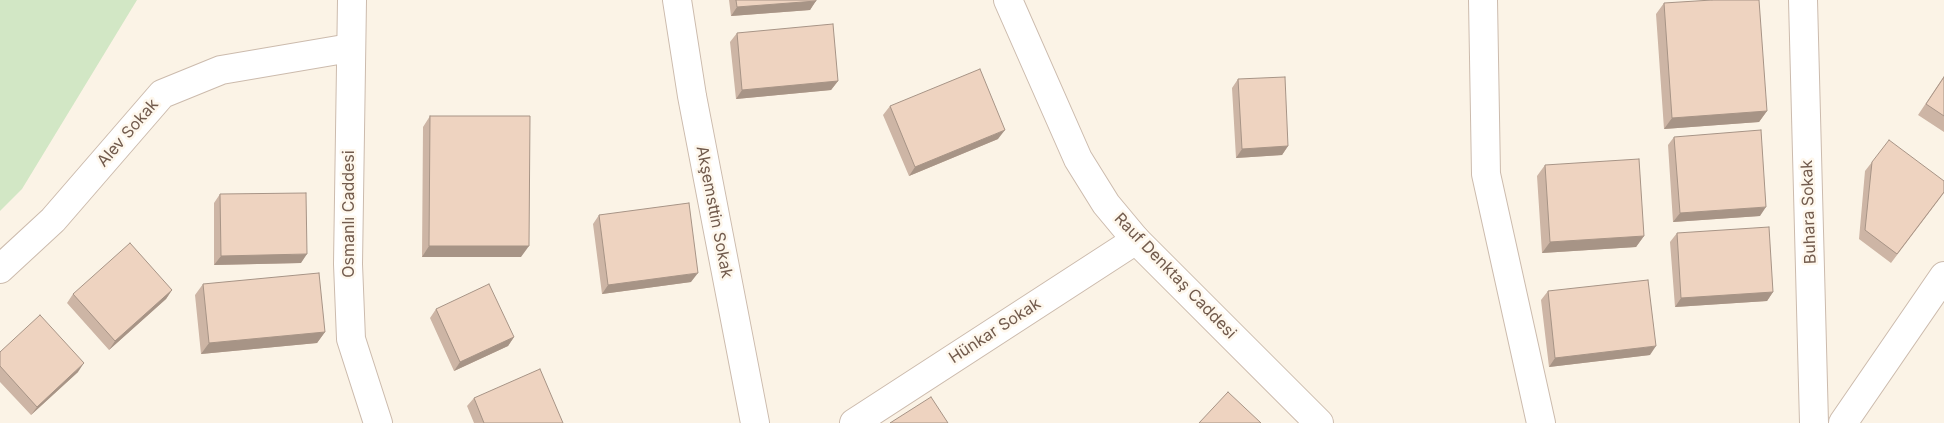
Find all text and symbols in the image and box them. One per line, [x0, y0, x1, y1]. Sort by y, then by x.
street label: Alev Sokak [93, 95, 163, 171]
street label: Akşemsttin Sokak [692, 144, 736, 280]
street label: Osmanlı Caddesi [339, 150, 359, 278]
street label: Buhara Sokak [1798, 160, 1820, 264]
street label: Rauf Denktaş Caddesi [1110, 209, 1240, 343]
street label: Hünkar Sokak [946, 294, 1044, 368]

